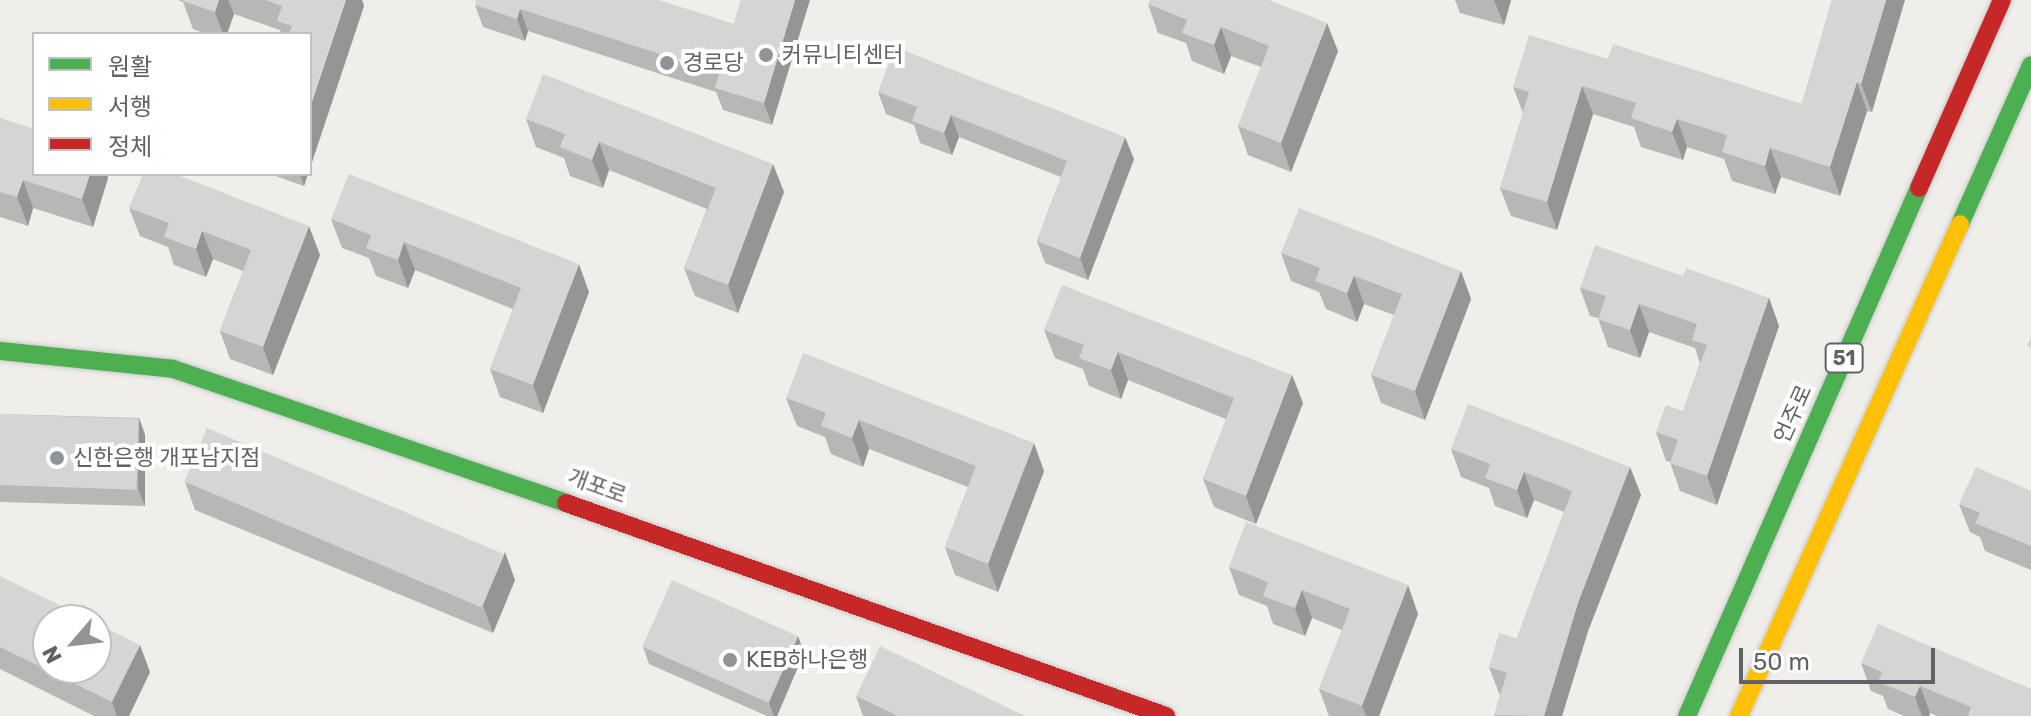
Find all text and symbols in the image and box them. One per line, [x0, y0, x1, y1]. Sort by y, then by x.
legend [32, 32, 312, 176]
place label: 커뮤니티센터 [782, 42, 903, 68]
marker: 커뮤니티센터 [757, 46, 775, 64]
place label: 경로당 [683, 50, 744, 76]
text: 원활 [108, 53, 152, 81]
marker: 경로당 [658, 54, 676, 72]
text: 서행 [108, 93, 152, 121]
text: 정체 [108, 133, 152, 161]
road number: 51 [1824, 342, 1864, 374]
street label: 언주로 [1769, 381, 1817, 447]
place label: 신한은행 개포남지점 [73, 445, 261, 471]
marker: 신한은행 개포남지점 [48, 449, 66, 467]
street label: 개포로 [564, 463, 630, 509]
north arrow [32, 604, 112, 684]
scale bar [1743, 632, 1939, 682]
text: N [37, 641, 68, 668]
place label: KEB하나은행 [746, 647, 868, 673]
text: 50 m [1753, 648, 1810, 676]
marker: KEB하나은행 [721, 651, 739, 669]

